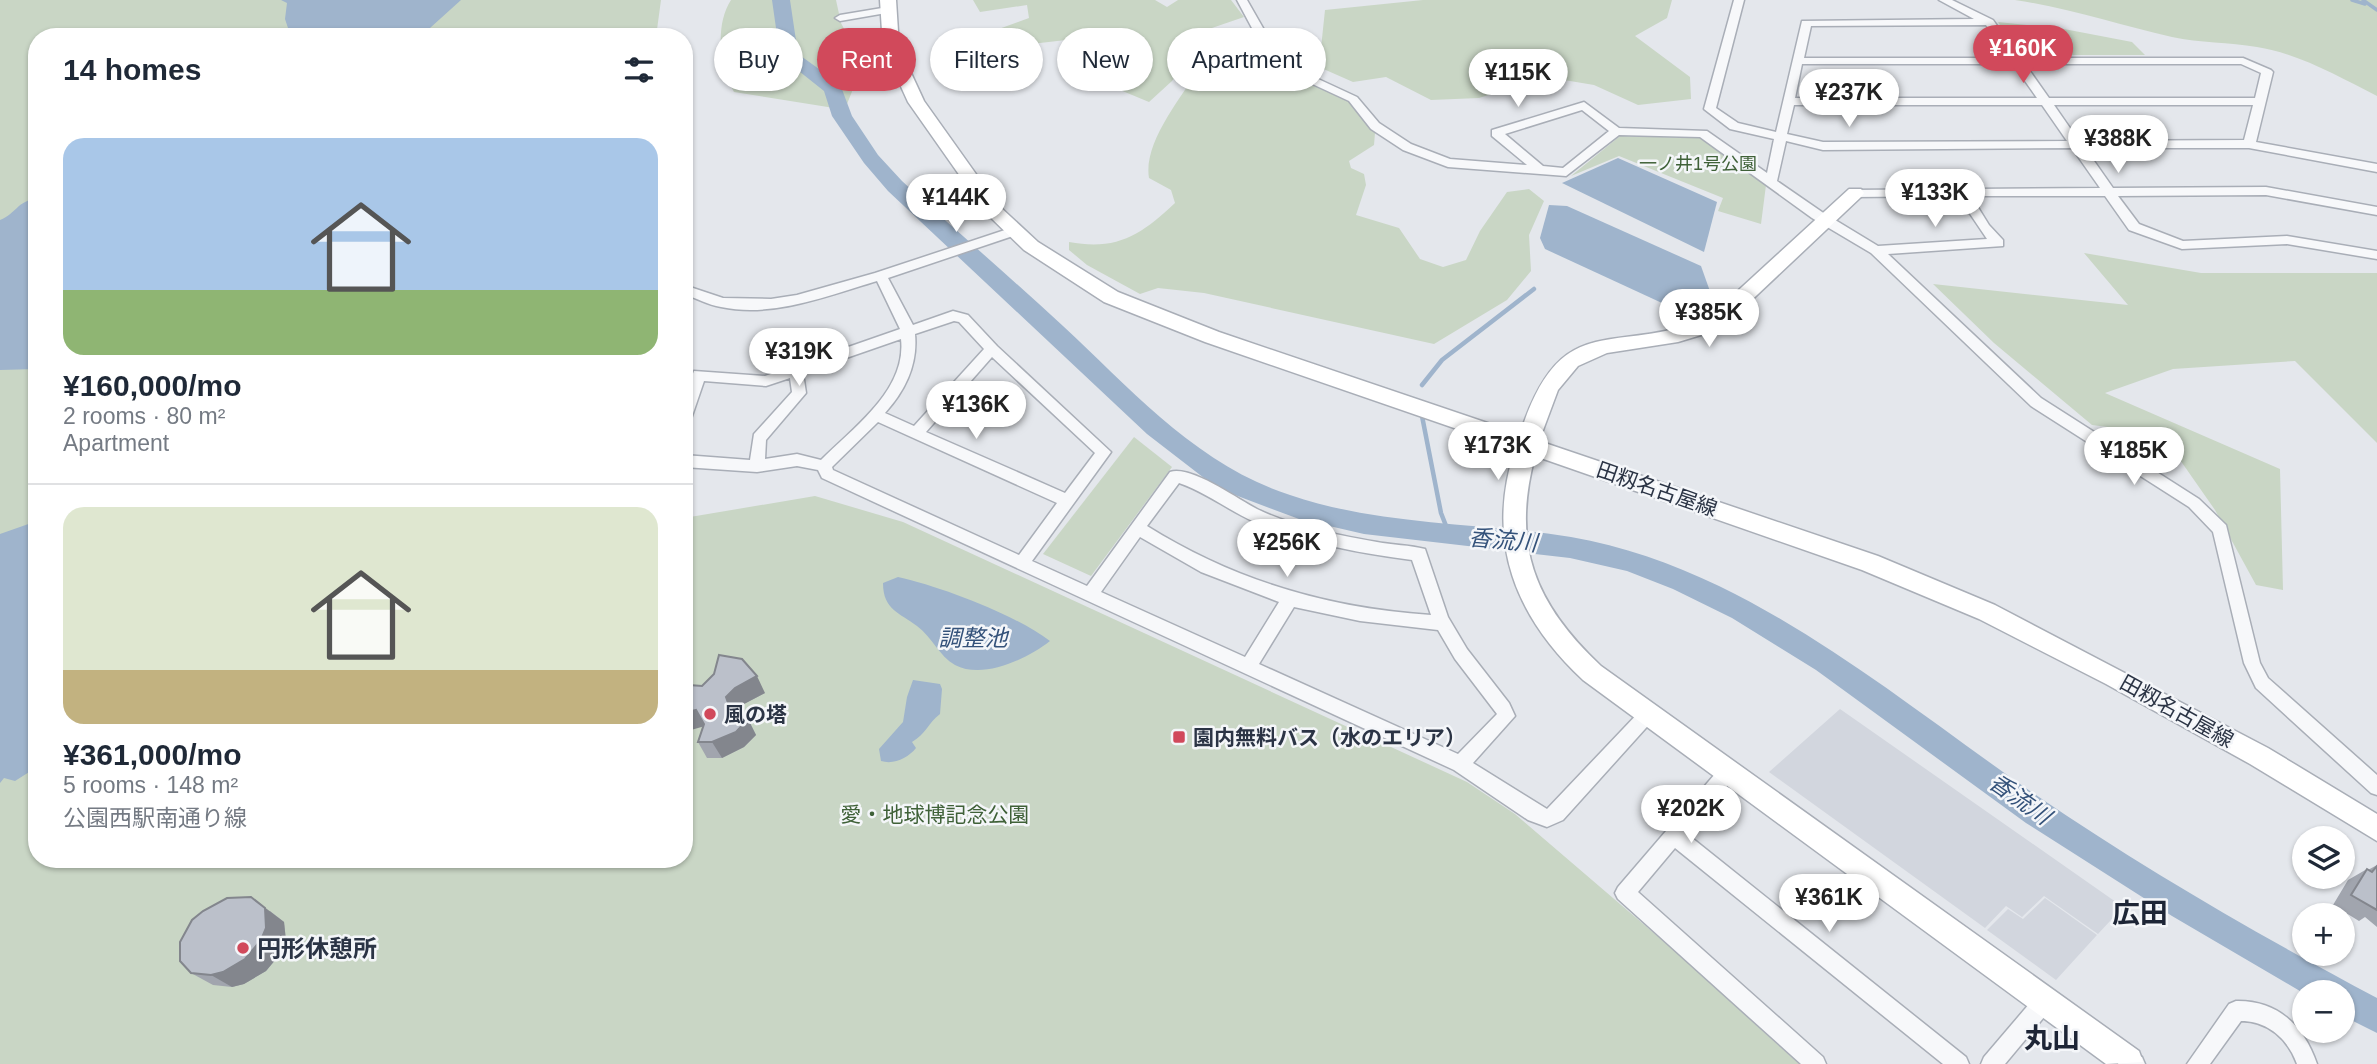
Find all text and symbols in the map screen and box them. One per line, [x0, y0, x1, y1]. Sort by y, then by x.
pin: ¥160K [1974, 25, 2072, 85]
chip: Buy [714, 28, 803, 91]
chip: Rent [817, 28, 916, 91]
chip: Filters [930, 28, 1043, 91]
chip: New [1057, 28, 1153, 91]
chip: Apartment [1167, 28, 1326, 91]
text: ¥160K [1989, 35, 2057, 61]
pin: ¥115K [1469, 50, 1567, 109]
icon: filters [620, 51, 658, 89]
text: 14 homes [63, 53, 201, 86]
text: ¥115K [1485, 59, 1551, 85]
pin: ¥237K [1800, 69, 1898, 129]
text: ¥237K [1815, 79, 1883, 105]
pin: ¥388K [2069, 116, 2167, 175]
text: ¥388K [2084, 125, 2152, 151]
park label: 一ノ井1号公園 [1639, 154, 1757, 174]
pin: ¥133K [1886, 170, 1984, 229]
pin: ¥144K [907, 174, 1005, 234]
text: ¥133K [1901, 179, 1969, 205]
icon: home [298, 184, 424, 310]
text: ¥144K [922, 184, 990, 210]
pin: ¥385K [1660, 290, 1758, 349]
text: ¥385K [1675, 299, 1743, 325]
pin: ¥319K [750, 328, 848, 388]
text: ¥319K [765, 338, 833, 364]
text: ¥160,000/mo [63, 369, 241, 402]
pin: ¥136K [927, 382, 1025, 441]
text: ¥136K [942, 391, 1010, 417]
text: 2 rooms · 80 m² [63, 403, 225, 429]
pin: ¥173K [1449, 422, 1547, 482]
pin: ¥185K [2085, 428, 2183, 487]
text: Apartment [63, 430, 169, 456]
text: ¥173K [1464, 432, 1532, 458]
text: ¥185K [2100, 437, 2168, 463]
street label: 田籾名古屋線 [1594, 458, 1720, 520]
pin: ¥256K [1238, 520, 1336, 579]
water label: 香流川 [1467, 524, 1541, 556]
text: ¥256K [1253, 529, 1321, 555]
icon: home [298, 552, 424, 678]
water label: 調整池 [939, 625, 1010, 651]
street label: 田籾名古屋線 [2116, 670, 2238, 752]
place label: 風の塔 [724, 703, 787, 726]
marker: 風の塔 [702, 706, 718, 722]
place label: 園内無料バス（水のエリア） [1193, 726, 1466, 749]
marker: 園内無料バス（水のエリア） [1171, 729, 1187, 745]
text: ¥361,000/mo [63, 738, 241, 771]
water label: 香流川 [1984, 769, 2058, 831]
text: 5 rooms · 148 m² [63, 772, 238, 798]
pin: ¥202K [1642, 786, 1740, 845]
text: ¥202K [1657, 795, 1725, 821]
park label: 愛・地球博記念公園 [841, 803, 1030, 826]
text: 公園西駅南通り線 [63, 805, 247, 831]
map controls [2292, 826, 2355, 1043]
button: layers [2292, 826, 2355, 889]
pin: ¥361K [1780, 874, 1878, 934]
text: ¥361K [1795, 884, 1863, 910]
district label: 広田 [2112, 898, 2168, 929]
button: + [2292, 903, 2355, 966]
place label: 円形休憩所 [257, 935, 377, 962]
marker: 円形休憩所 [235, 940, 251, 956]
button: − [2292, 980, 2355, 1043]
district label: 丸山 [2024, 1023, 2080, 1054]

